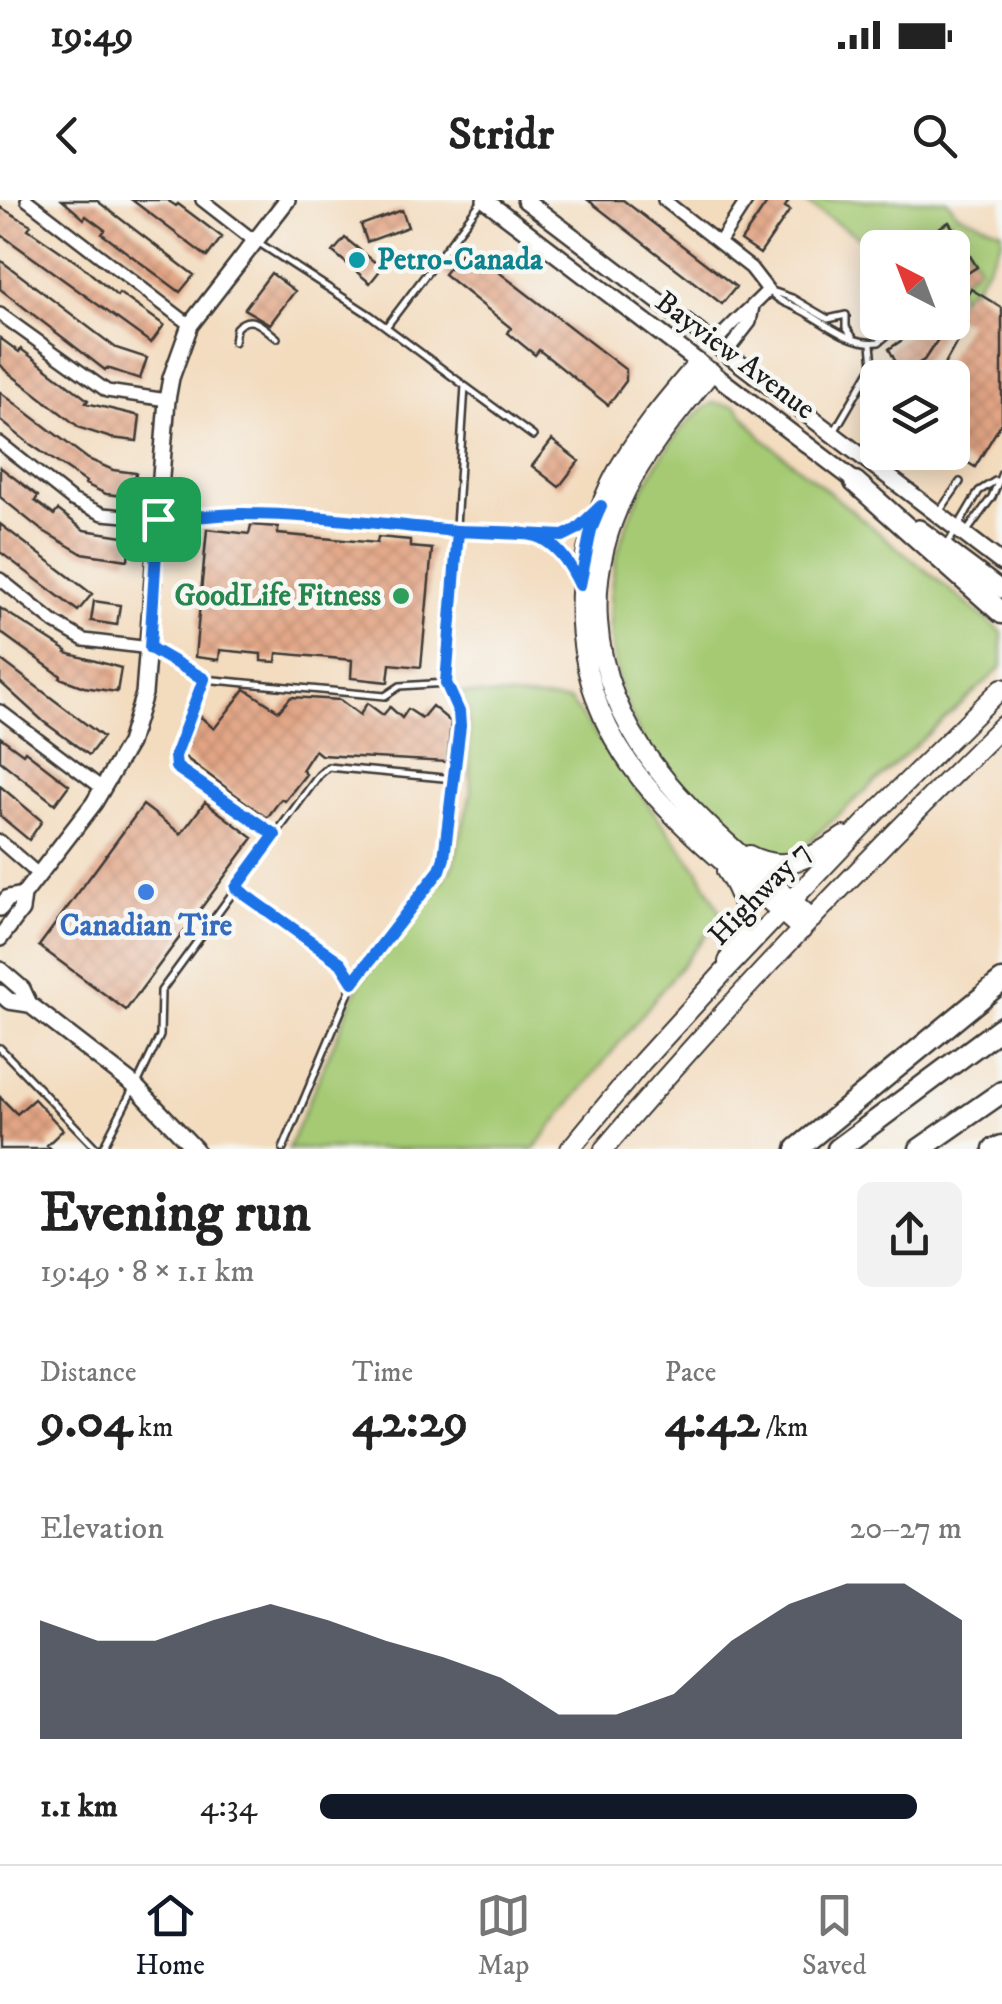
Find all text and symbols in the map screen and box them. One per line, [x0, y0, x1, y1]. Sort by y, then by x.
text: 19:49 [50, 11, 134, 59]
text: Stridr [448, 107, 554, 163]
icon: back [40, 108, 95, 163]
icon: search [907, 108, 962, 163]
north arrow [860, 230, 970, 340]
map controls [860, 230, 970, 470]
place label: Petro-Canada [377, 242, 544, 279]
marker: Petro-Canada [346, 249, 368, 271]
street label: Bayview Avenue [647, 284, 823, 428]
button: layers [860, 360, 970, 470]
pin [116, 477, 201, 562]
icon: arrive [131, 492, 186, 547]
place label: GoodLife Fitness [175, 578, 381, 615]
marker: GoodLife Fitness [390, 585, 412, 607]
street label: Highway 7 [701, 834, 819, 954]
marker: Canadian Tire [135, 881, 157, 903]
place label: Canadian Tire [60, 908, 233, 945]
text: Evening run [40, 1180, 311, 1249]
button: share [857, 1182, 962, 1287]
text: 19:49 · 8 × 1.1 km [40, 1252, 255, 1292]
text: Distance [40, 1355, 136, 1390]
text: Time [352, 1355, 413, 1390]
text: Pace [665, 1355, 716, 1390]
text: 9.04 [40, 1390, 132, 1453]
text: 42:29 [352, 1390, 468, 1453]
text: 4:42 [665, 1390, 760, 1453]
text: km [132, 1410, 173, 1445]
text: /km [760, 1410, 808, 1445]
text: Elevation [40, 1509, 164, 1549]
text: 20–27 m [850, 1509, 962, 1549]
text: 1.1 km [40, 1787, 118, 1827]
text: 4:34 [200, 1787, 257, 1827]
tab: Home [136, 1888, 205, 1983]
tab: Map [476, 1888, 531, 1983]
tab: Saved [802, 1888, 866, 1983]

